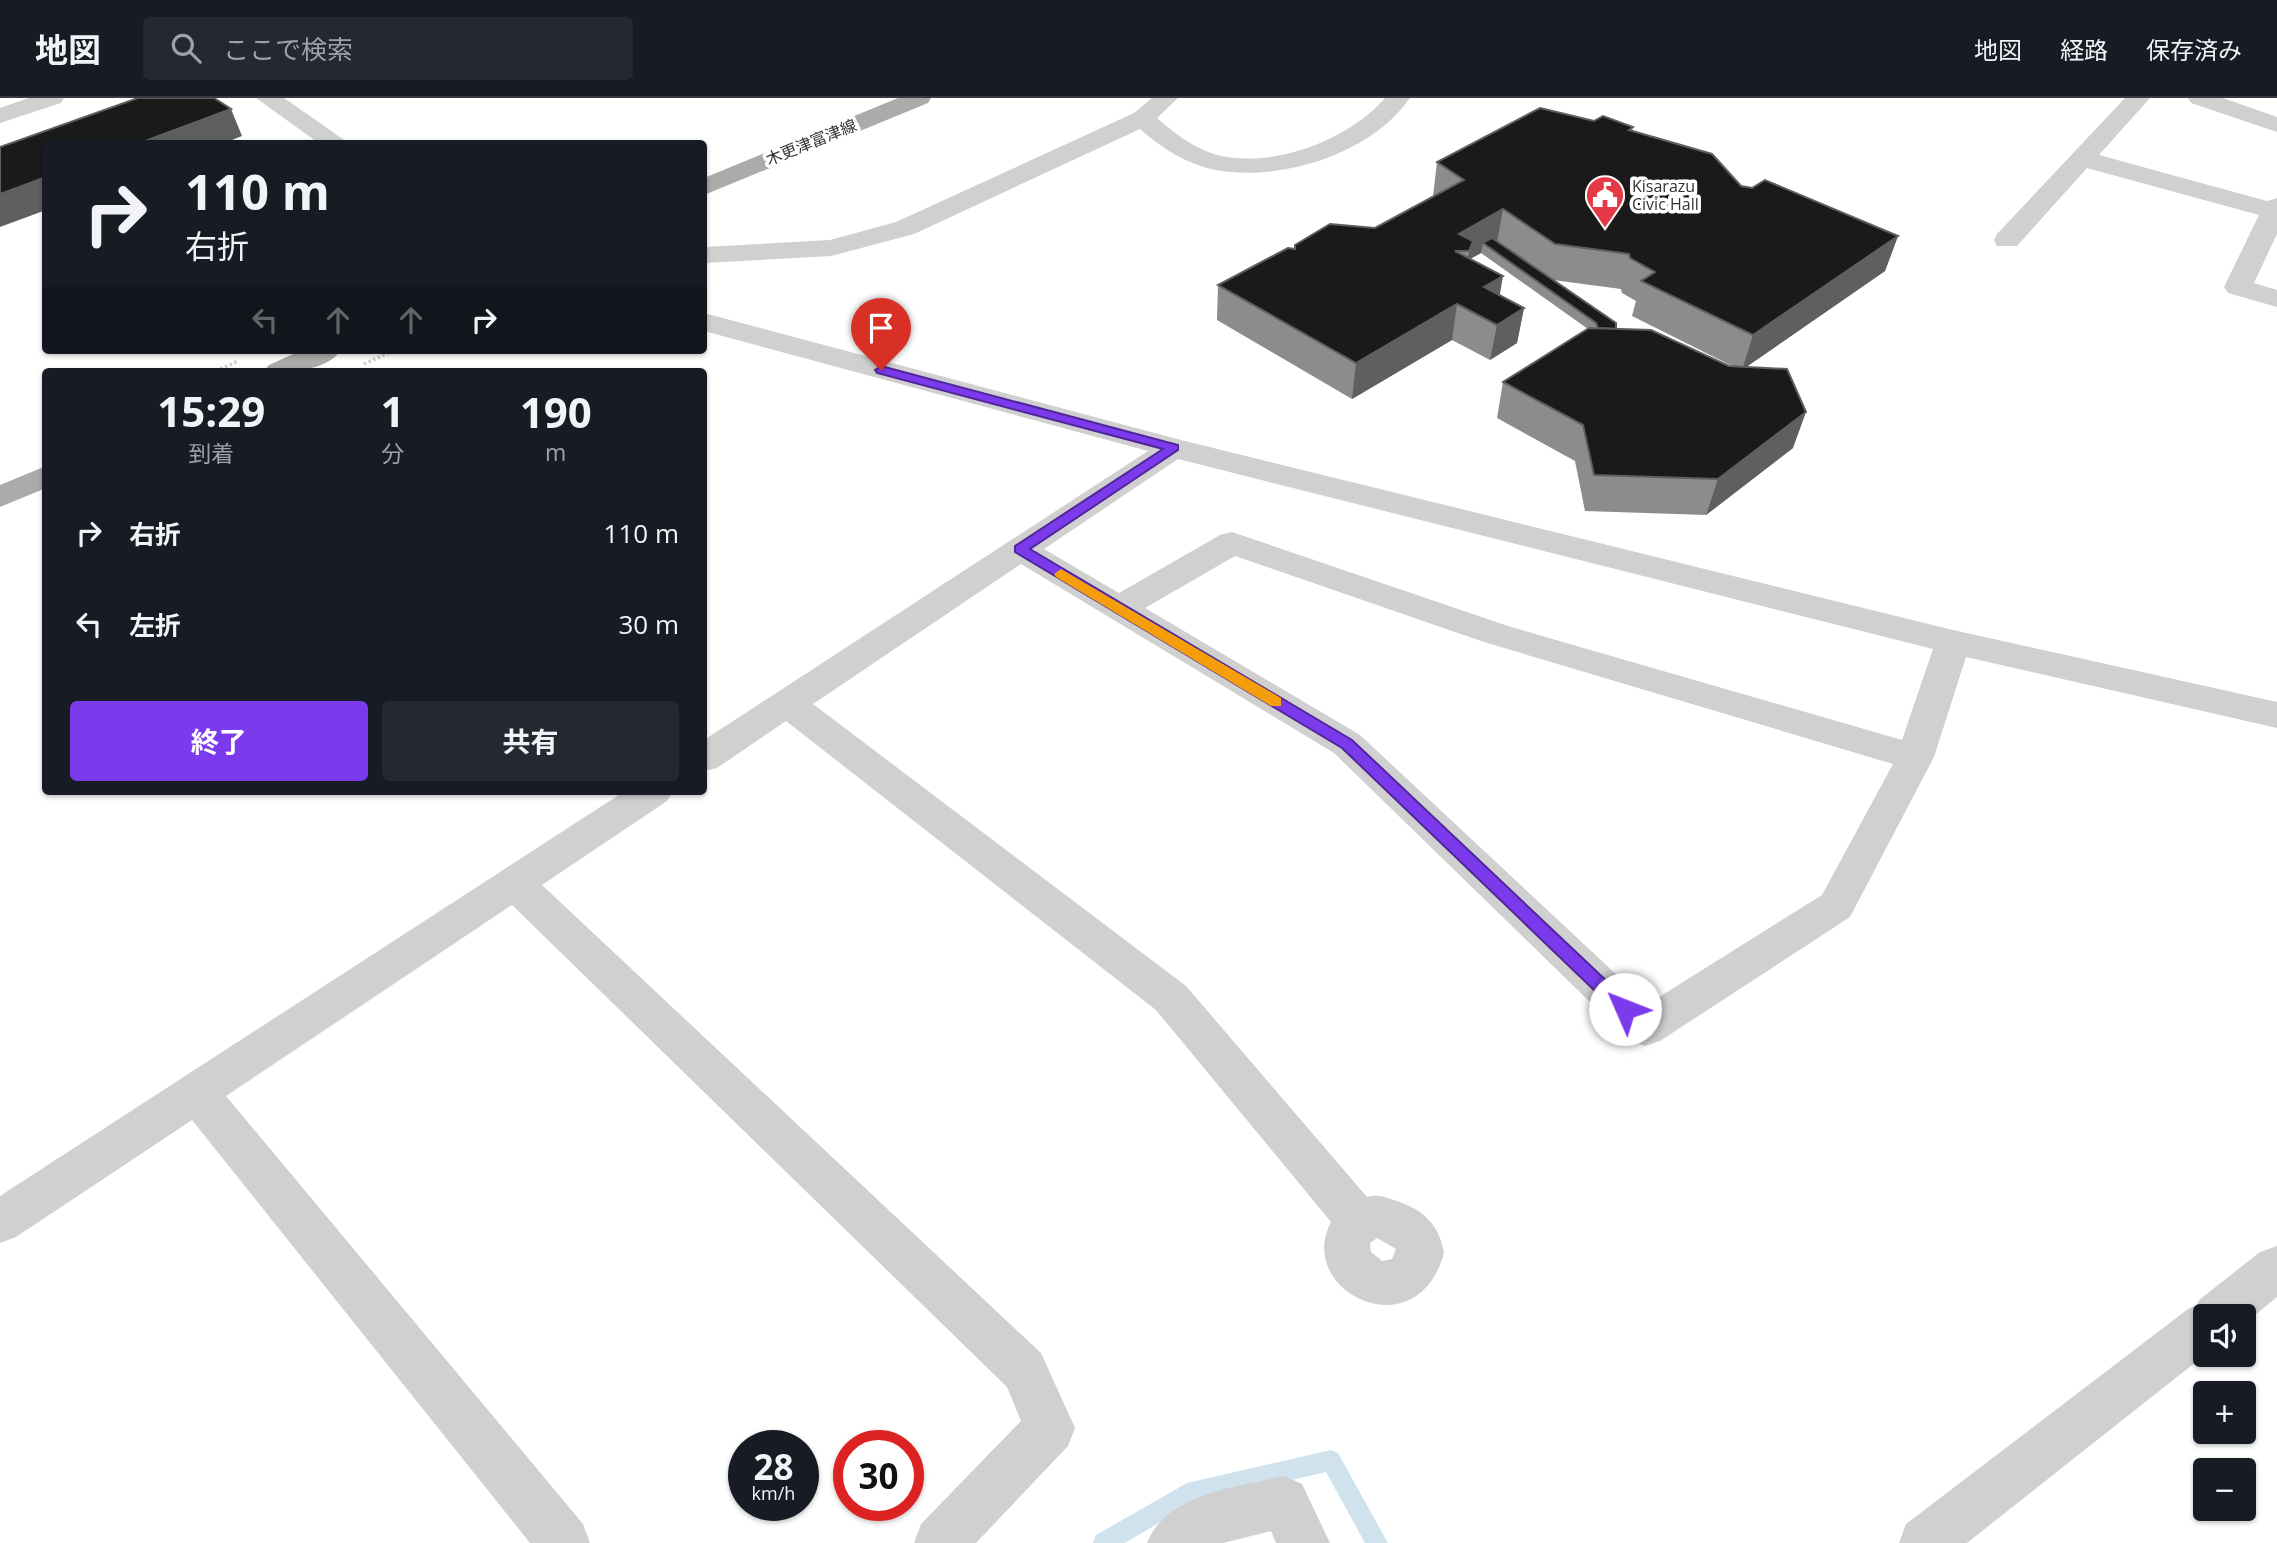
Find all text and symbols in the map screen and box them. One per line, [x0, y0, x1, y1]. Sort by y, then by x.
search box [143, 17, 633, 80]
text: 地図 [35, 27, 101, 72]
icon: search [167, 29, 205, 67]
text: ここで検索 [223, 31, 353, 67]
text: 地図 [1974, 33, 2022, 66]
text: 経路 [2060, 33, 2108, 66]
text: 保存済み [2146, 33, 2242, 66]
street label: 木更津富津線 [762, 114, 860, 170]
text: 110 m [185, 158, 330, 224]
icon: right [70, 168, 161, 259]
public building icon: Kisarazu Civic Hall [1584, 174, 1626, 229]
place label: Kisarazu Civic Hall [1632, 175, 1699, 215]
text: 右折 [185, 224, 249, 267]
pin [851, 298, 911, 370]
icon: left [246, 301, 284, 339]
icon: ahead [319, 301, 357, 339]
icon: ahead [392, 301, 430, 339]
icon: right [465, 301, 503, 339]
icon: arrive [862, 309, 900, 347]
text: 15:29 [157, 382, 265, 439]
text: 1 [380, 382, 405, 439]
text: 190 [520, 383, 592, 440]
text: m [545, 436, 566, 468]
text: 到着 [188, 437, 234, 469]
text: 分 [381, 437, 404, 469]
icon: right [70, 514, 108, 552]
text: 110 m [604, 515, 679, 551]
text: 右折 [129, 516, 181, 552]
icon: left [70, 605, 108, 643]
text: 30 m [618, 606, 679, 642]
text: 左折 [129, 607, 181, 643]
button: 終了 [70, 701, 368, 781]
button: 共有 [382, 701, 679, 781]
position arrow [1588, 972, 1662, 1046]
map controls [2193, 1304, 2256, 1521]
button: sound [2193, 1304, 2256, 1367]
button: + [2193, 1381, 2256, 1444]
speed limit sign: 30 [833, 1430, 924, 1521]
text: 28 [753, 1443, 794, 1490]
button: − [2193, 1458, 2256, 1521]
text: km/h [752, 1481, 795, 1505]

